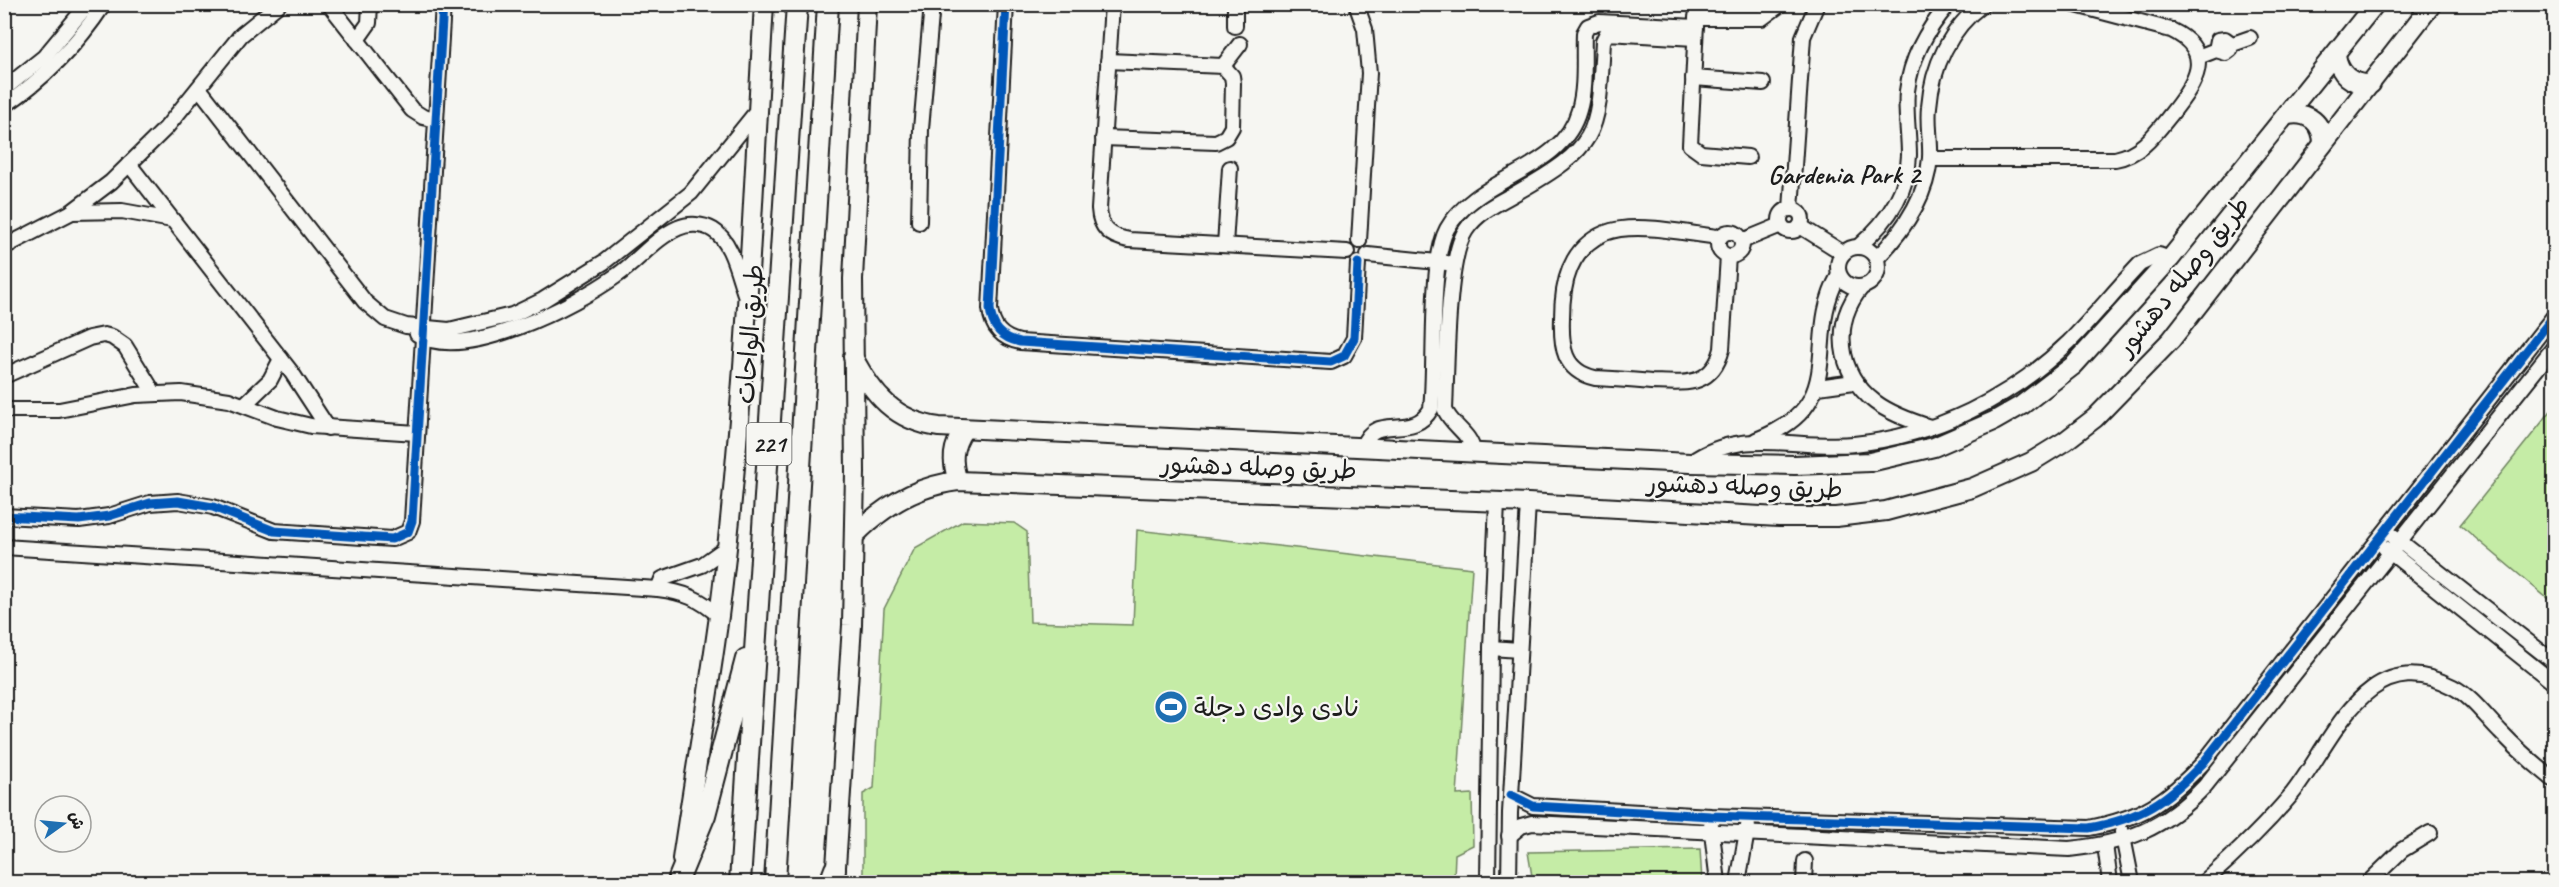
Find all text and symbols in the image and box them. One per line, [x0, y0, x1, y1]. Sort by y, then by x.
district label: Gardenia Park 2 [1768, 157, 1923, 191]
street label: طريق وصله دهشور [2107, 189, 2257, 364]
street label: طريق الواحات [729, 263, 771, 405]
road number: 221 [746, 423, 792, 465]
street label: طريق وصله دهشور [1159, 447, 1358, 487]
street label: طريق وصله دهشور [1645, 466, 1844, 506]
sports icon: نادى وادى دجلة [1153, 689, 1189, 725]
place label: نادى وادى دجلة [1194, 691, 1361, 724]
north arrow [33, 794, 93, 854]
text: ش [65, 809, 88, 831]

